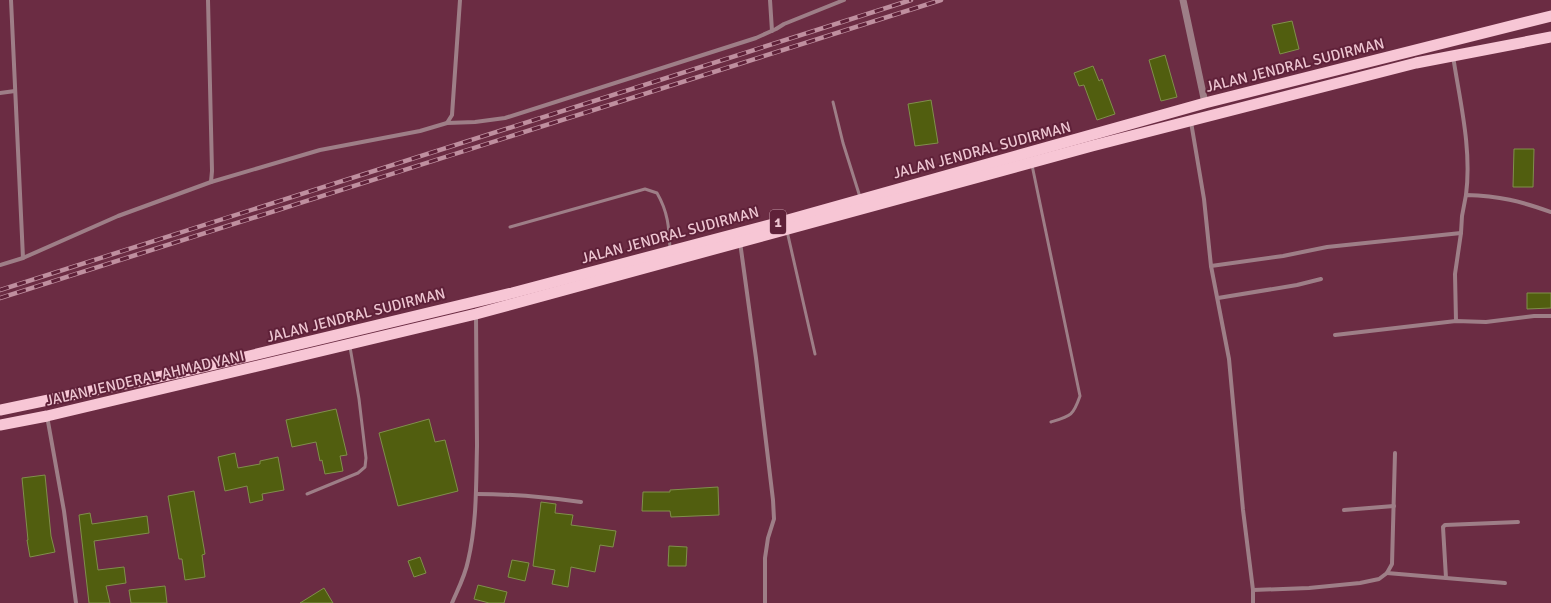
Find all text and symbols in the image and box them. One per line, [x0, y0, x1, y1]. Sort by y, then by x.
street label: JALAN JENDRAL SUDIRMAN [1204, 34, 1386, 96]
street label: JALAN JENDRAL SUDIRMAN [891, 118, 1073, 182]
street label: JALAN JENDRAL SUDIRMAN [579, 203, 761, 267]
road number: 1 [770, 210, 786, 234]
street label: JALAN JENDRAL SUDIRMAN [265, 284, 447, 346]
street label: JALAN JENDERAL AHMAD YANI [44, 346, 246, 410]

